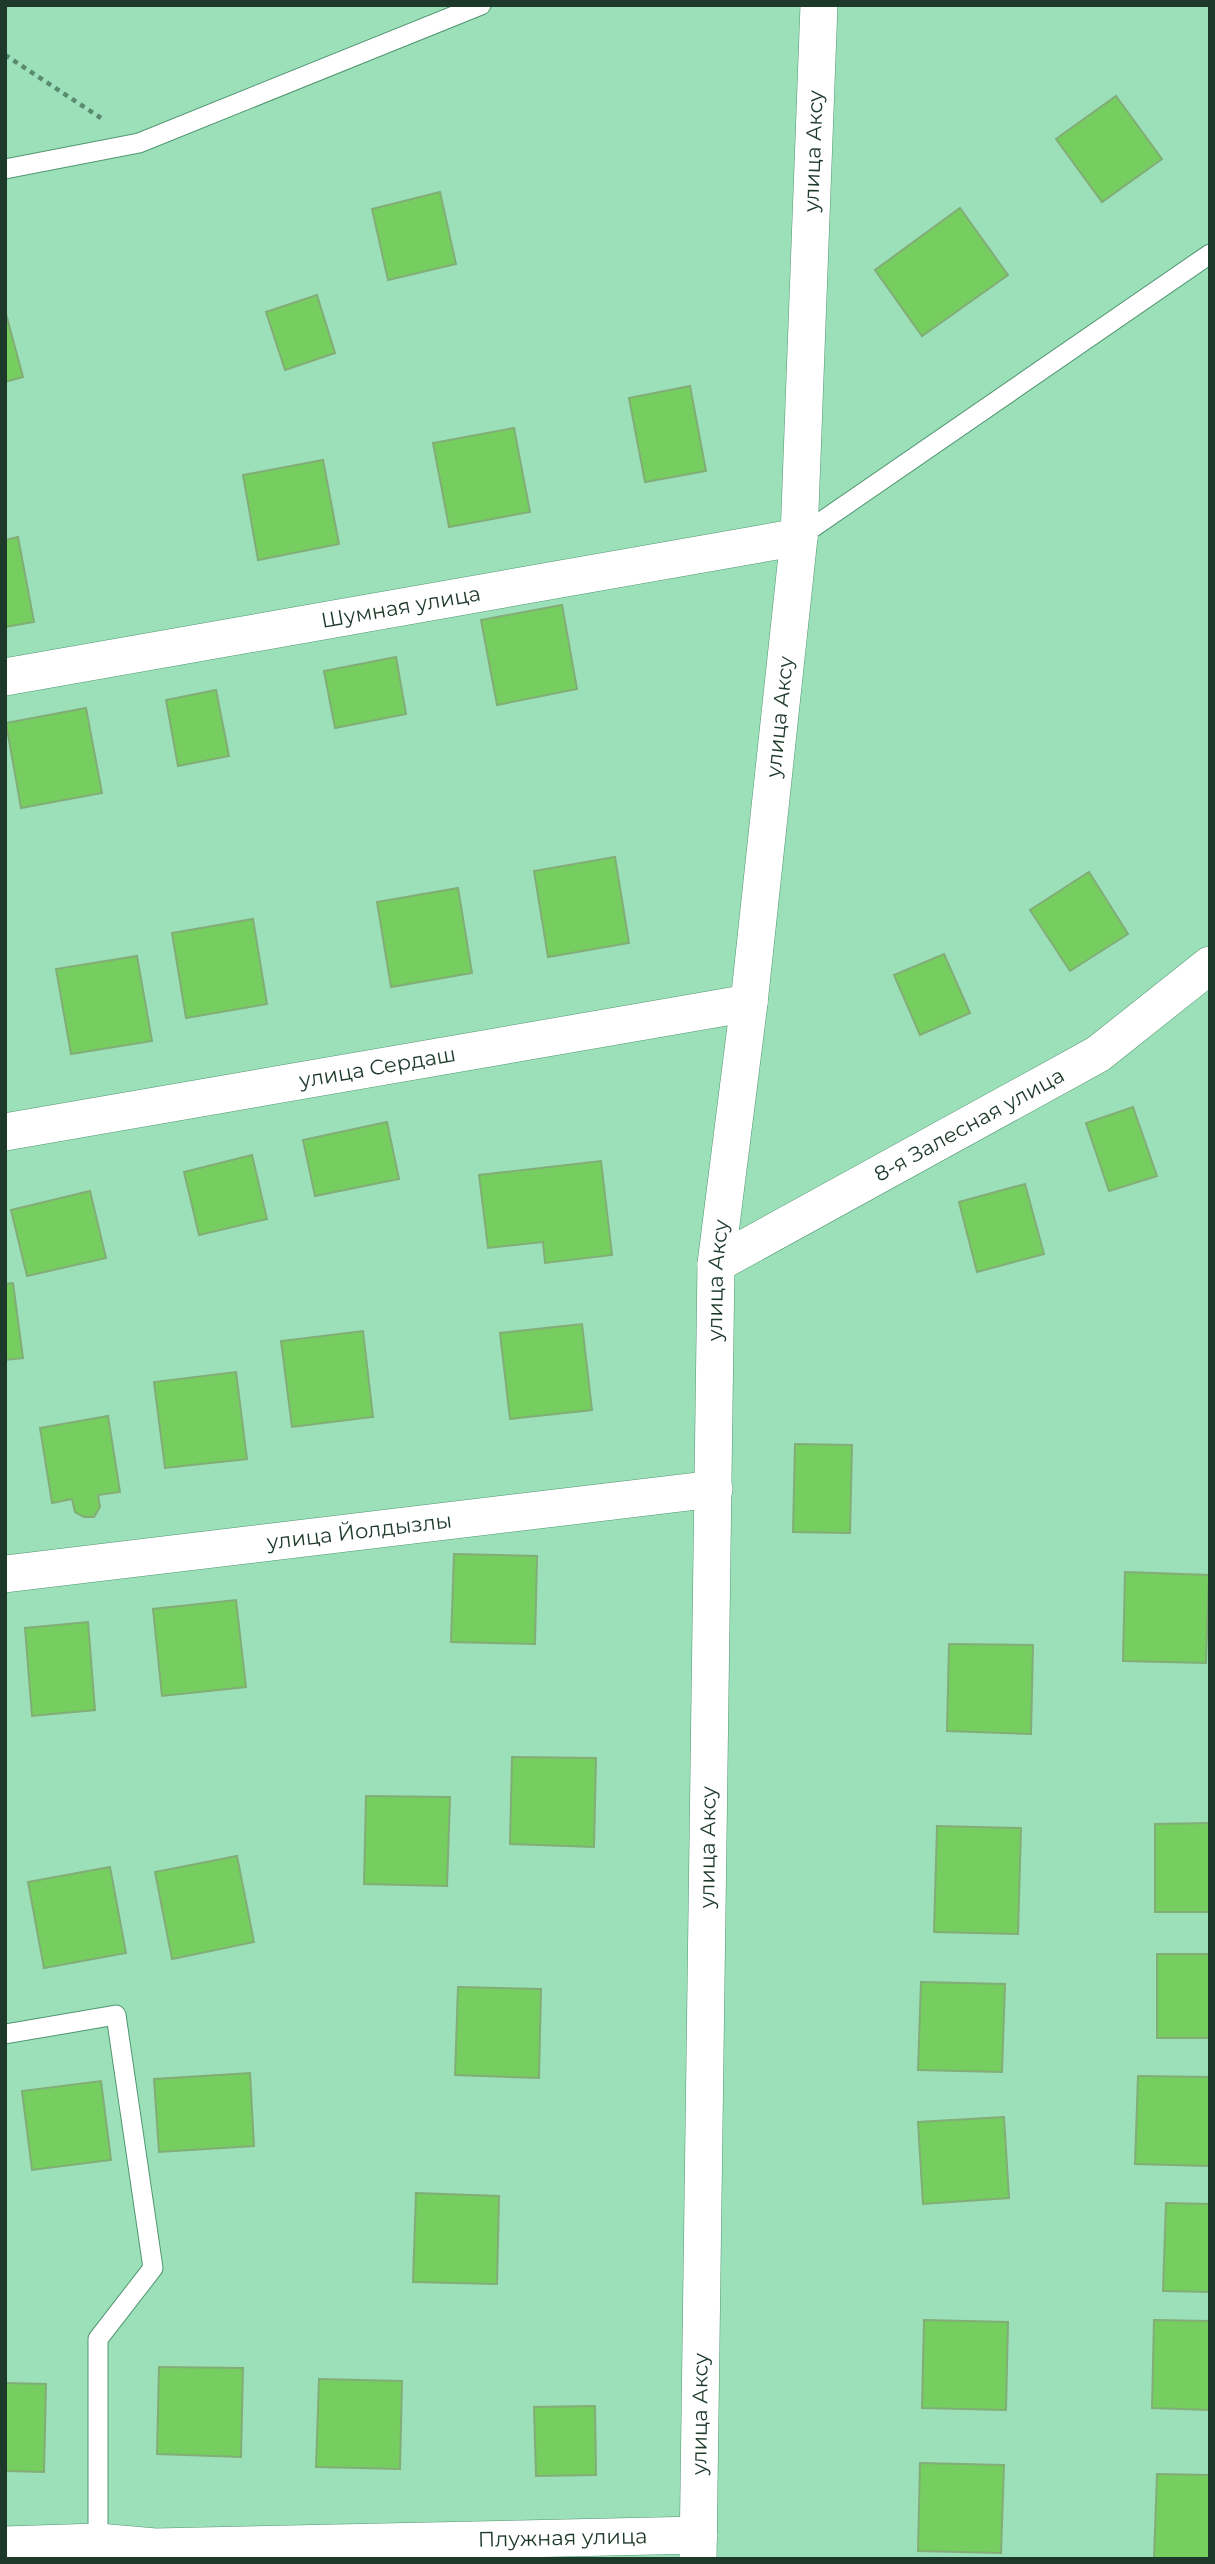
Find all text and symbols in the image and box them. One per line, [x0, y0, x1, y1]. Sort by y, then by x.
street label: улица Аксу [798, 89, 828, 214]
street label: Шумная улица [319, 580, 483, 633]
street label: улица Аксу [760, 655, 798, 780]
street label: улица Сердаш [296, 1041, 458, 1093]
street label: 8-я Залесная улица [870, 1062, 1068, 1187]
street label: улица Аксу [702, 1218, 734, 1342]
street label: улица Йолдызлы [264, 1508, 453, 1555]
street label: улица Аксу [694, 1786, 721, 1909]
street label: улица Аксу [686, 2353, 713, 2476]
street label: Плужная улица [478, 2523, 648, 2552]

